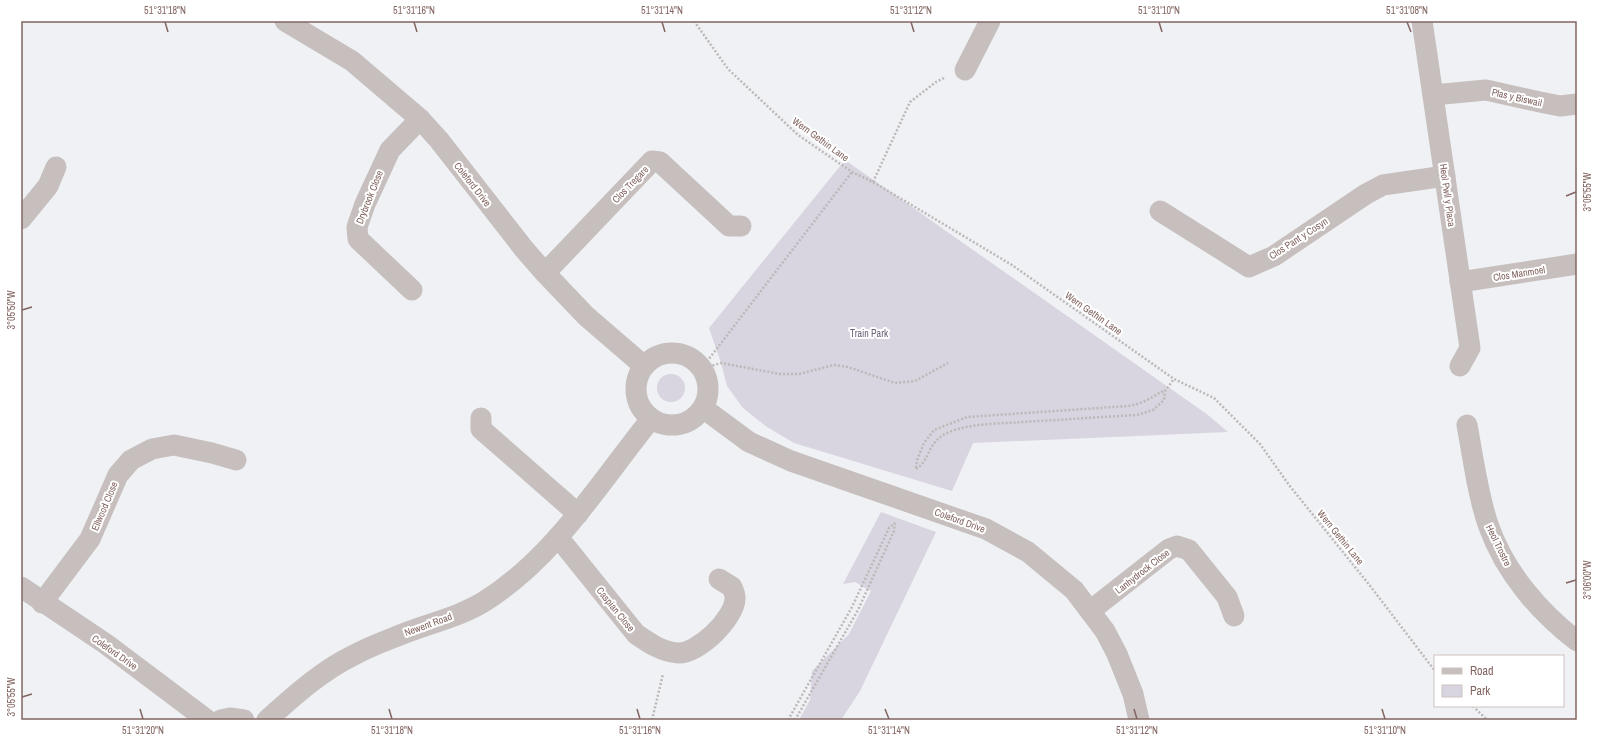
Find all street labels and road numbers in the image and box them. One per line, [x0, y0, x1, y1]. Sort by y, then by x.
street label: Plas y Biswail [1491, 85, 1543, 110]
street label: Wern Gethin Lane [790, 114, 852, 165]
street label: Coleford Drive [451, 159, 494, 209]
street label: Clos Tregare [609, 163, 652, 206]
street label: Heol Pwll y Placa [1437, 163, 1458, 228]
street label: Drybrook Close [353, 168, 386, 226]
street label: Clos Pant y Cosyn [1266, 215, 1330, 262]
street label: Clos Manmoel [1492, 263, 1546, 284]
street label: Wern Gethin Lane [1063, 289, 1125, 338]
street label: Ellwood Close [88, 479, 121, 533]
street label: Coleford Drive [933, 505, 987, 536]
street label: Wern Gethin Lane [1315, 507, 1367, 568]
street label: Heol Trostre [1483, 522, 1514, 569]
street label: Lanhydrock Close [1112, 546, 1173, 597]
street label: Caspian Close [594, 584, 638, 635]
street label: Newent Road [403, 610, 454, 639]
street label: Coleford Drive [89, 632, 140, 673]

